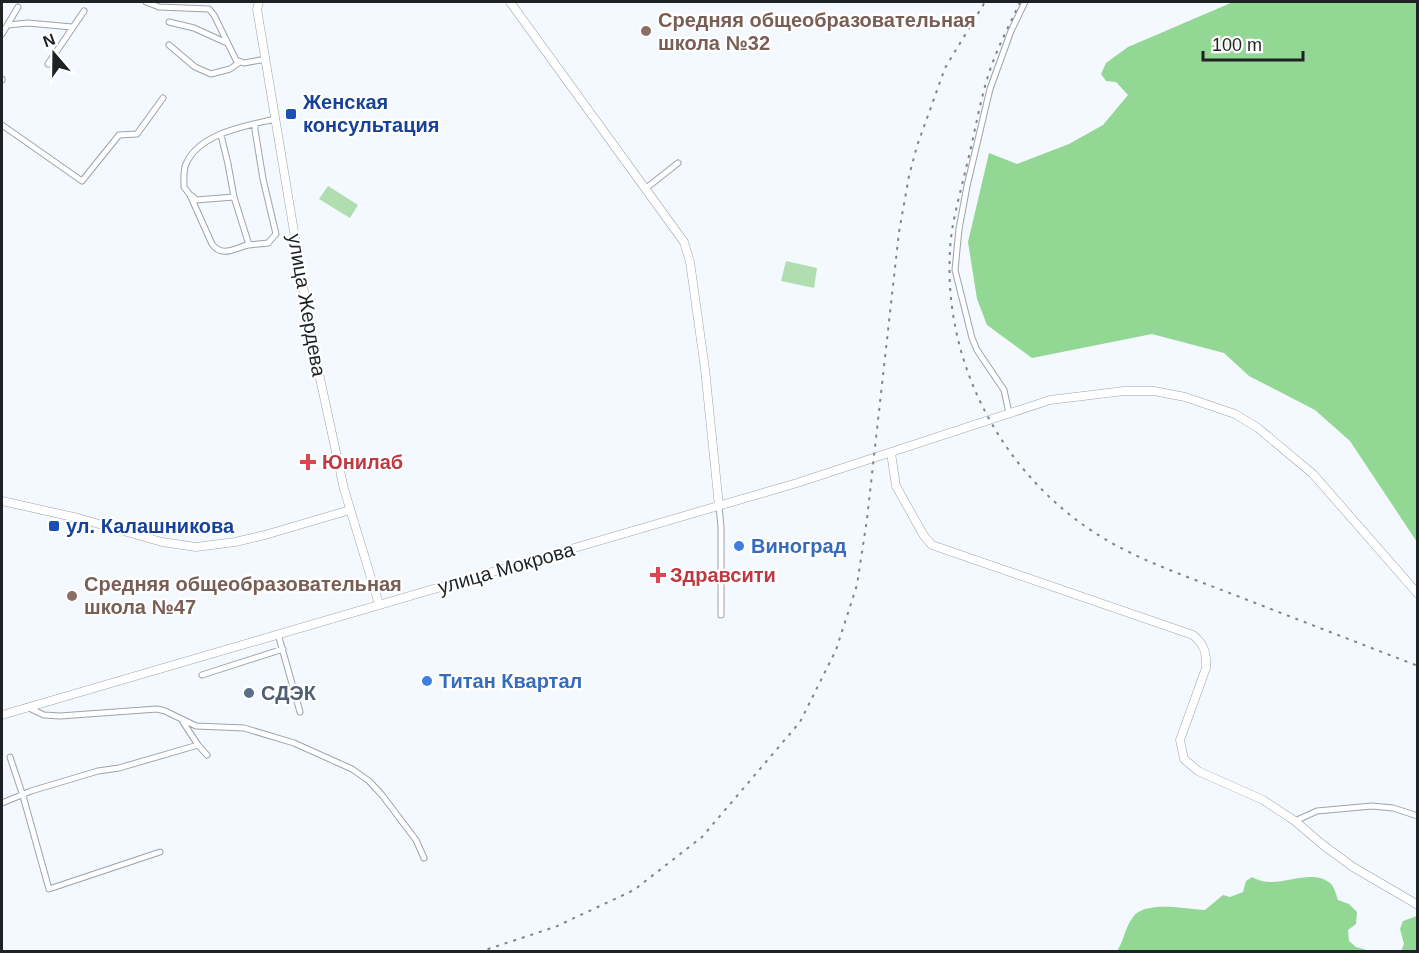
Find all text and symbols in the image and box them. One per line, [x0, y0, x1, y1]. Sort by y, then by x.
place label: Средняя общеобразовательная школа №32 [658, 9, 976, 54]
north arrow [24, 24, 84, 84]
marker: Средняя общеобразовательная школа №32 [639, 24, 653, 38]
scale bar [1203, 24, 1304, 62]
text: N [41, 30, 57, 50]
text: 100 m [1212, 35, 1262, 55]
place label: Женская консультация [302, 91, 439, 136]
marker: Женская консультация [284, 107, 298, 121]
street label: улица Жердева [284, 232, 331, 379]
place label: Юнилаб [322, 451, 403, 473]
marker: Юнилаб [299, 453, 317, 471]
place label: ул. Калашникова [66, 515, 235, 537]
marker: ул. Калашникова [47, 519, 61, 533]
place label: Виноград [751, 535, 847, 557]
street label: улица Мокрова [435, 538, 578, 598]
marker: Виноград [732, 539, 746, 553]
place label: Здравсити [670, 564, 776, 586]
marker: Здравсити [651, 568, 665, 582]
place label: Средняя общеобразовательная школа №47 [84, 573, 402, 618]
marker: Средняя общеобразовательная школа №47 [65, 589, 79, 603]
place label: Титан Квартал [439, 670, 582, 692]
marker: Титан Квартал [420, 674, 434, 688]
place label: СДЭК [261, 682, 317, 704]
marker: СДЭК [242, 686, 256, 700]

